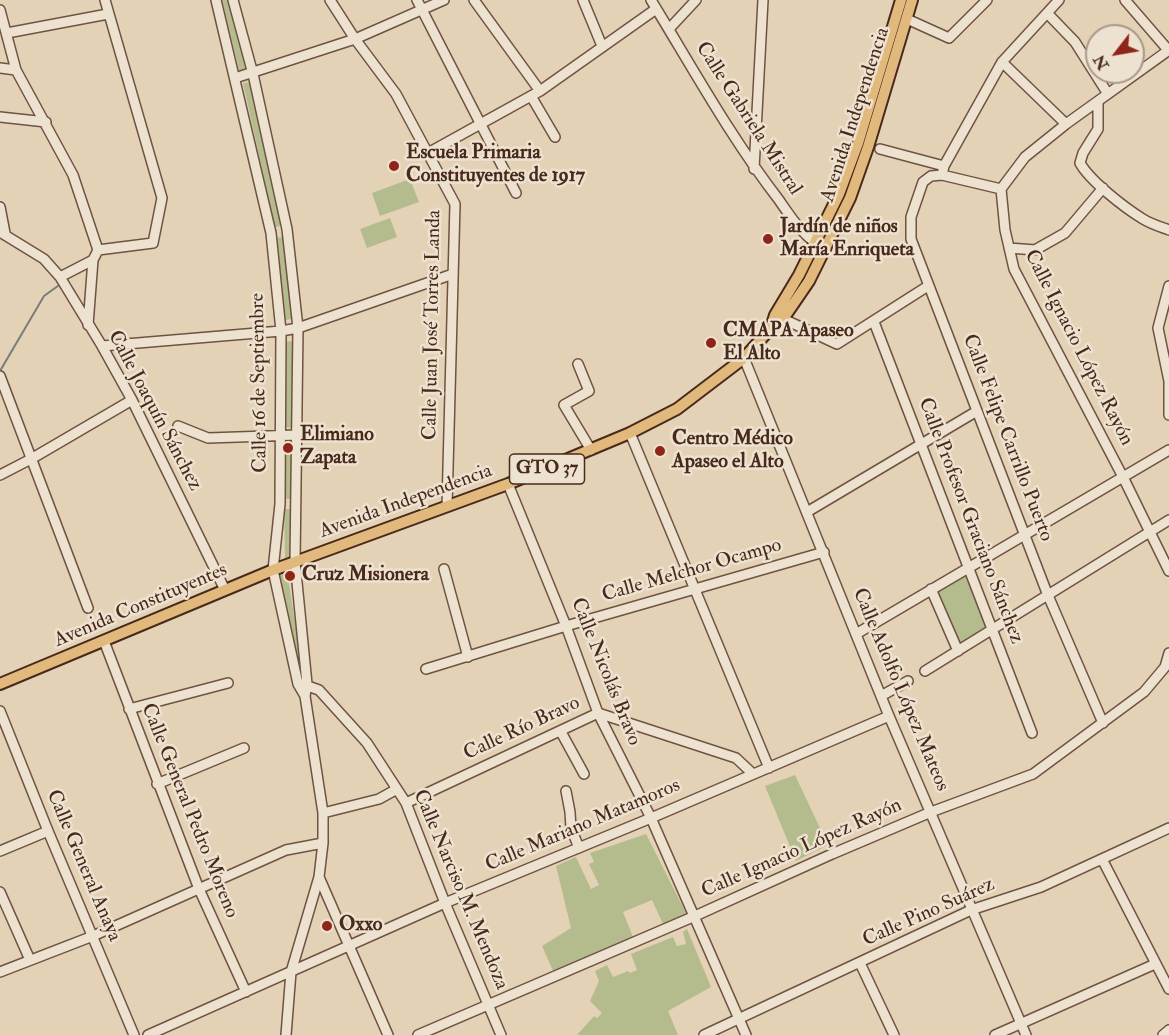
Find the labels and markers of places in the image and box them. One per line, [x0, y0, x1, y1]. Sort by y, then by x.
place label: Escuela Primaria Constituyentes de 1917 [406, 142, 585, 189]
marker: Escuela Primaria Constituyentes de 1917 [387, 159, 401, 173]
place label: Jardín de niños María Enriqueta [780, 216, 914, 263]
marker: Jardín de niños María Enriqueta [761, 232, 775, 246]
place label: CMAPA Apaseo El Alto [723, 320, 854, 367]
marker: CMAPA Apaseo El Alto [704, 336, 718, 350]
place label: Elimiano Zapata [300, 424, 374, 471]
place label: Centro Médico Apaseo el Alto [672, 428, 793, 475]
marker: Elimiano Zapata [281, 441, 295, 455]
marker: Centro Médico Apaseo el Alto [653, 444, 667, 458]
place label: Cruz Misionera [302, 564, 429, 588]
marker: Cruz Misionera [283, 569, 297, 583]
place label: Oxxo [339, 914, 382, 938]
marker: Oxxo [320, 919, 334, 933]

